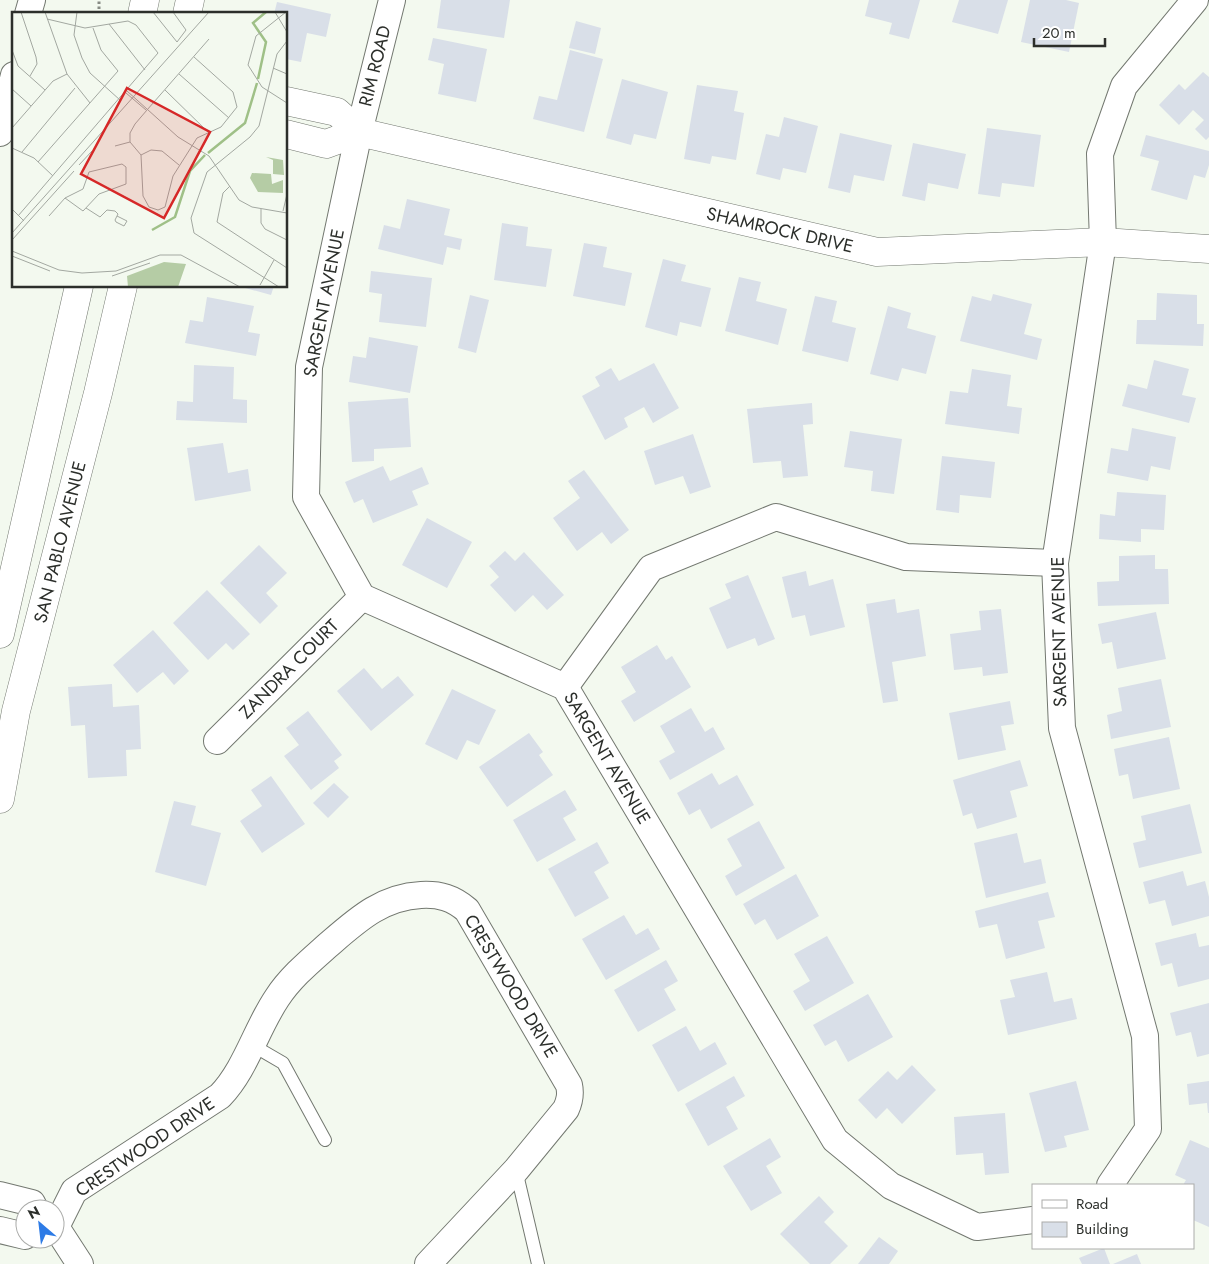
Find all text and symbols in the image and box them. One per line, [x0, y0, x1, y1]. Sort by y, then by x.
inset map [12, 12, 288, 288]
scale bar [1034, 15, 1105, 47]
text: 20 m [1042, 22, 1076, 44]
street label: RIM ROAD [352, 23, 398, 109]
street label: SHAMROCK DRIVE [704, 200, 856, 260]
street label: SARGENT AVENUE [297, 227, 351, 379]
street label: SAN PABLO AVENUE [27, 458, 93, 626]
street label: SARGENT AVENUE [1045, 557, 1073, 707]
street label: ZANDRA COURT [233, 613, 345, 725]
street label: SARGENT AVENUE [557, 687, 657, 829]
street label: CRESTWOOD DRIVE [458, 909, 564, 1063]
street label: CRESTWOOD DRIVE [70, 1091, 220, 1203]
legend [1032, 1184, 1194, 1249]
text: Road [1076, 1193, 1108, 1215]
north arrow [15, 1199, 65, 1249]
text: N [24, 1201, 44, 1224]
text: Building [1076, 1218, 1128, 1240]

